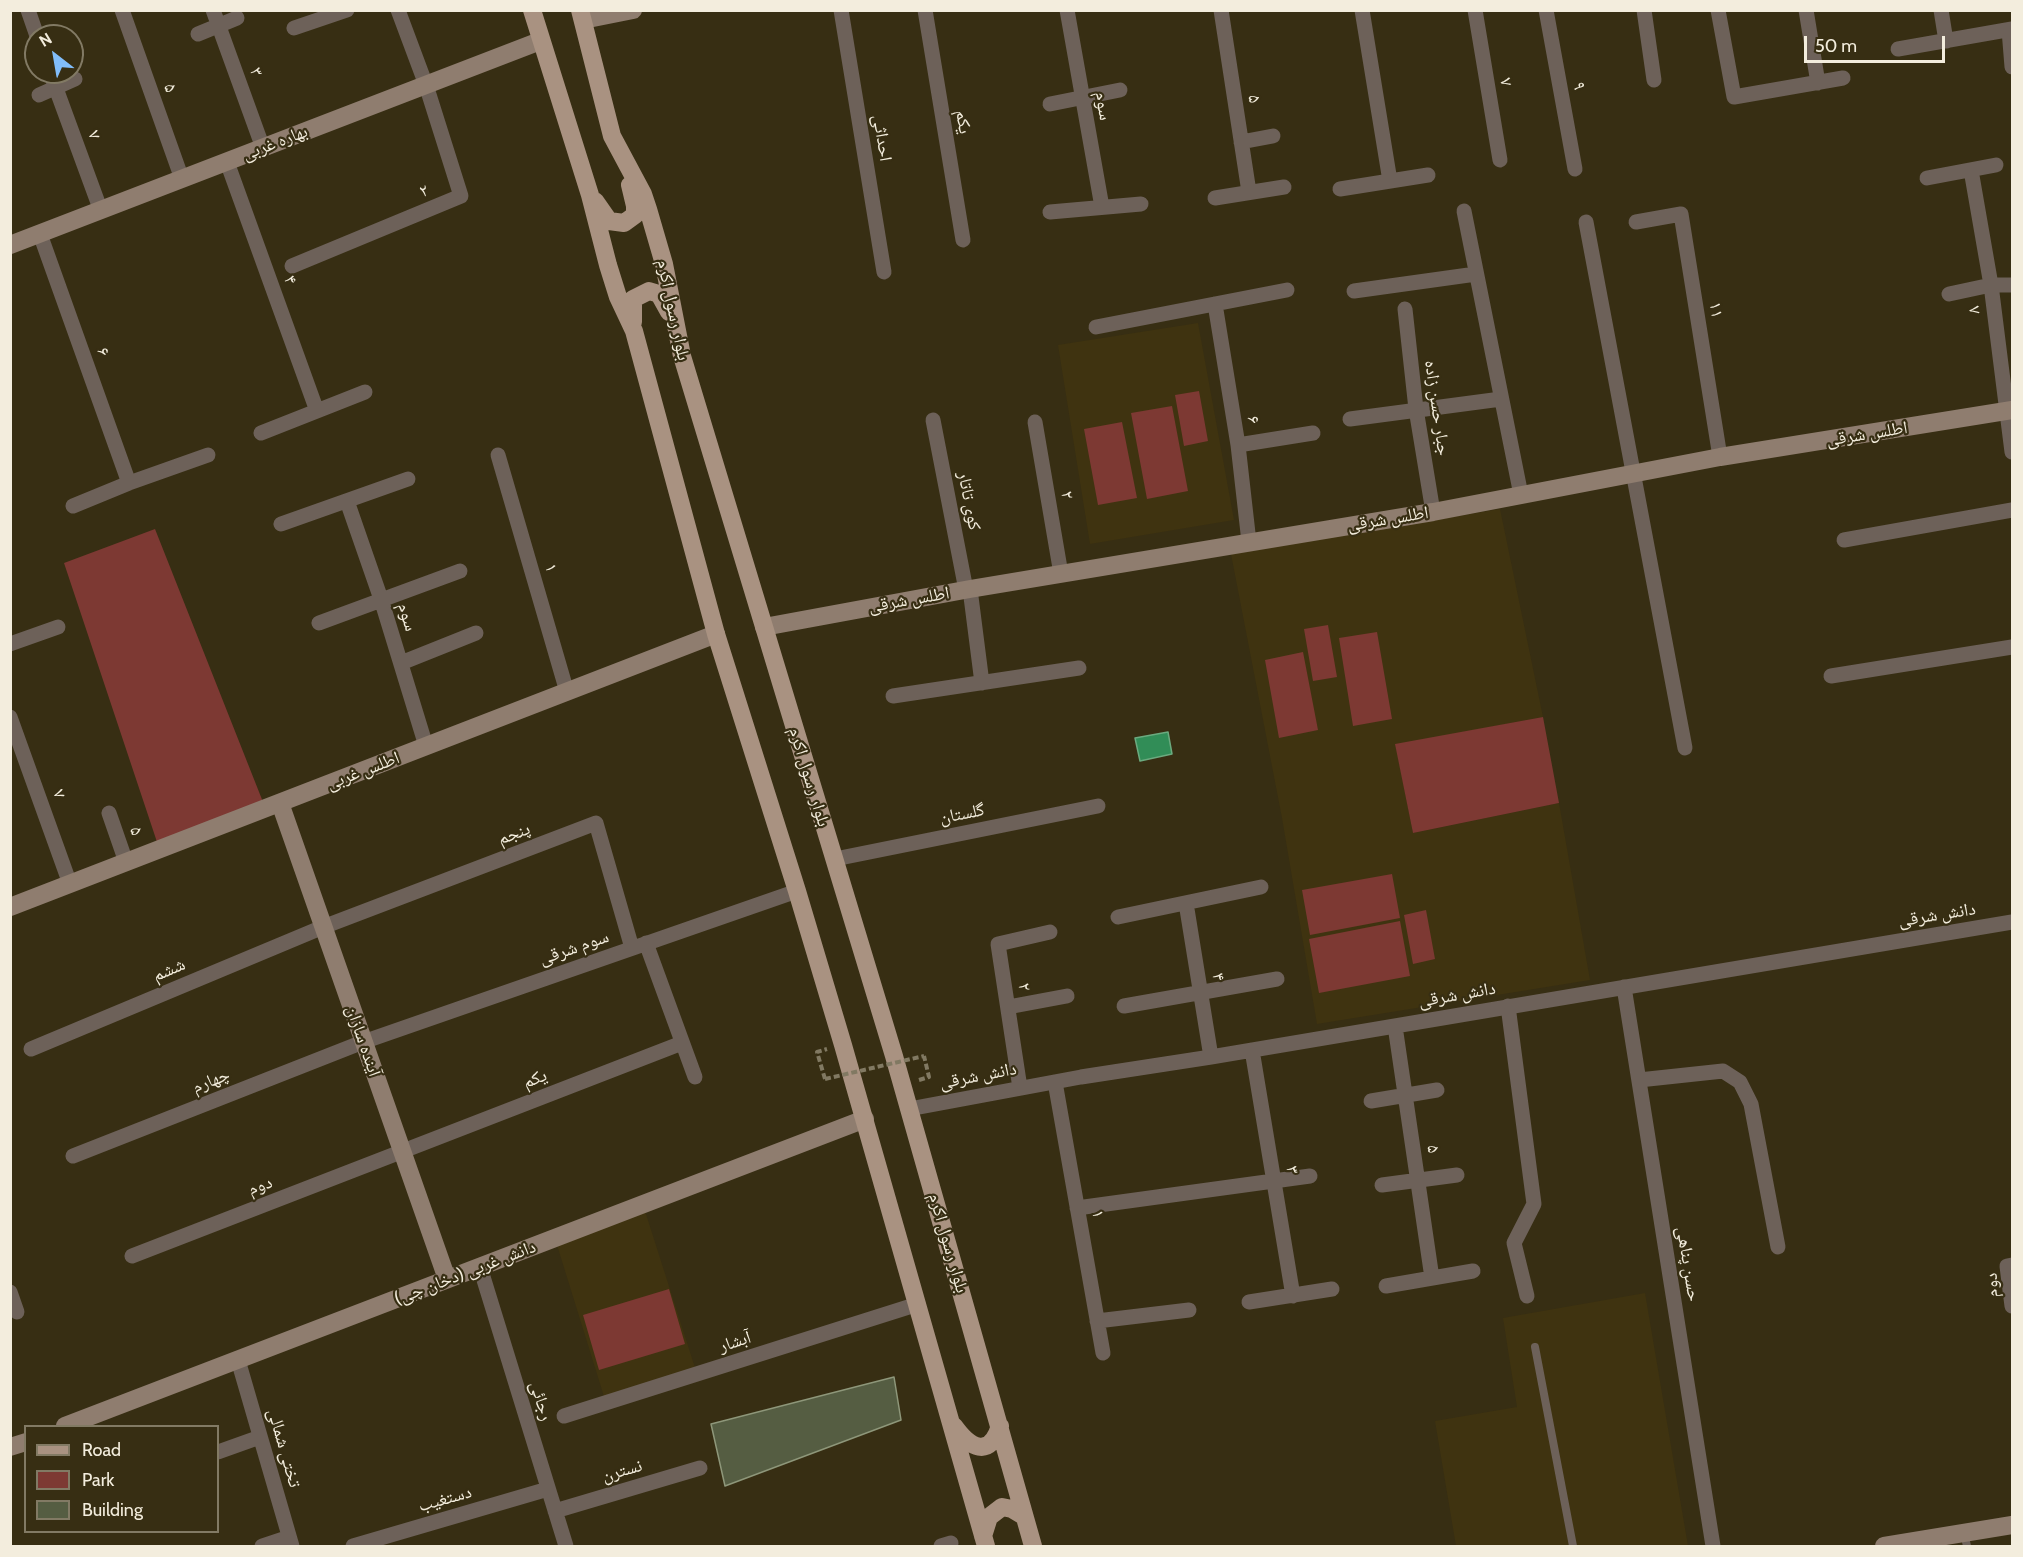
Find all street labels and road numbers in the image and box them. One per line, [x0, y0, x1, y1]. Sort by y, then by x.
street label: ۳ [244, 65, 268, 79]
street label: ۷ [1495, 76, 1517, 88]
street label: ۹ [1568, 80, 1590, 92]
street label: ۵ [158, 81, 182, 95]
street label: سوم [1090, 90, 1116, 122]
street label: ۵ [1243, 93, 1265, 105]
street label: یکم [950, 108, 976, 136]
street label: احداثی [868, 113, 896, 163]
street label: بهاره غربی [239, 121, 311, 165]
street label: ۷ [82, 128, 106, 142]
street label: ۲ [416, 179, 432, 203]
street label: بلوار رسول اکرم [652, 257, 694, 363]
street label: ۴ [278, 273, 302, 287]
street label: ۱۱ [1704, 300, 1728, 320]
street label: ۸ [1963, 305, 1985, 315]
street label: ۶ [91, 345, 115, 359]
street label: جبار حسن زاده [1420, 359, 1454, 457]
street label: ۶ [1242, 414, 1264, 426]
street label: اطلس شرقی [1825, 417, 1909, 451]
street label: کوی تاتار [953, 470, 985, 532]
street label: ۲ [1056, 489, 1078, 501]
street label: اطلس شرقی [1346, 502, 1430, 536]
street label: ۱ [540, 561, 562, 575]
street label: اطلس شرقی [867, 582, 951, 618]
street label: سوم [392, 600, 422, 634]
street label: بلوار رسول اکرم [784, 725, 834, 829]
street label: اطلس غربی [323, 747, 403, 795]
street label: ۷ [47, 787, 71, 801]
street label: گلستان [938, 799, 986, 829]
street label: پنجم [495, 818, 533, 850]
street label: ۵ [124, 824, 148, 838]
street label: دانش شرقی [1897, 898, 1977, 932]
street label: سوم شرقی [536, 926, 612, 970]
street label: ششم [149, 954, 189, 986]
street label: ۴ [1207, 971, 1229, 983]
street label: دانش شرقی [1417, 978, 1497, 1012]
street label: ۲ [1013, 981, 1035, 993]
street label: آینده سازان [341, 1003, 385, 1079]
street label: دانش شرقی [938, 1058, 1018, 1094]
street label: چهارم [189, 1064, 233, 1098]
street label: یکم [520, 1065, 550, 1093]
street label: ۵ [1422, 1143, 1444, 1155]
street label: ۳ [1281, 1164, 1303, 1176]
street label: دوم [245, 1171, 275, 1201]
street label: بلوار رسول اکرم [923, 1191, 973, 1295]
street label: ۱ [1087, 1208, 1109, 1220]
street label: حسن پناهی [1671, 1225, 1705, 1303]
street label: دانش غربی (دخان چی) [391, 1236, 539, 1310]
street label: دوم [1981, 1272, 2003, 1298]
street label: آبشار [716, 1327, 754, 1357]
street label: رجائی [525, 1379, 557, 1423]
street label: تختی شمالی [262, 1406, 306, 1490]
street label: نسترن [599, 1455, 645, 1487]
street label: دستغیب [416, 1481, 474, 1517]

